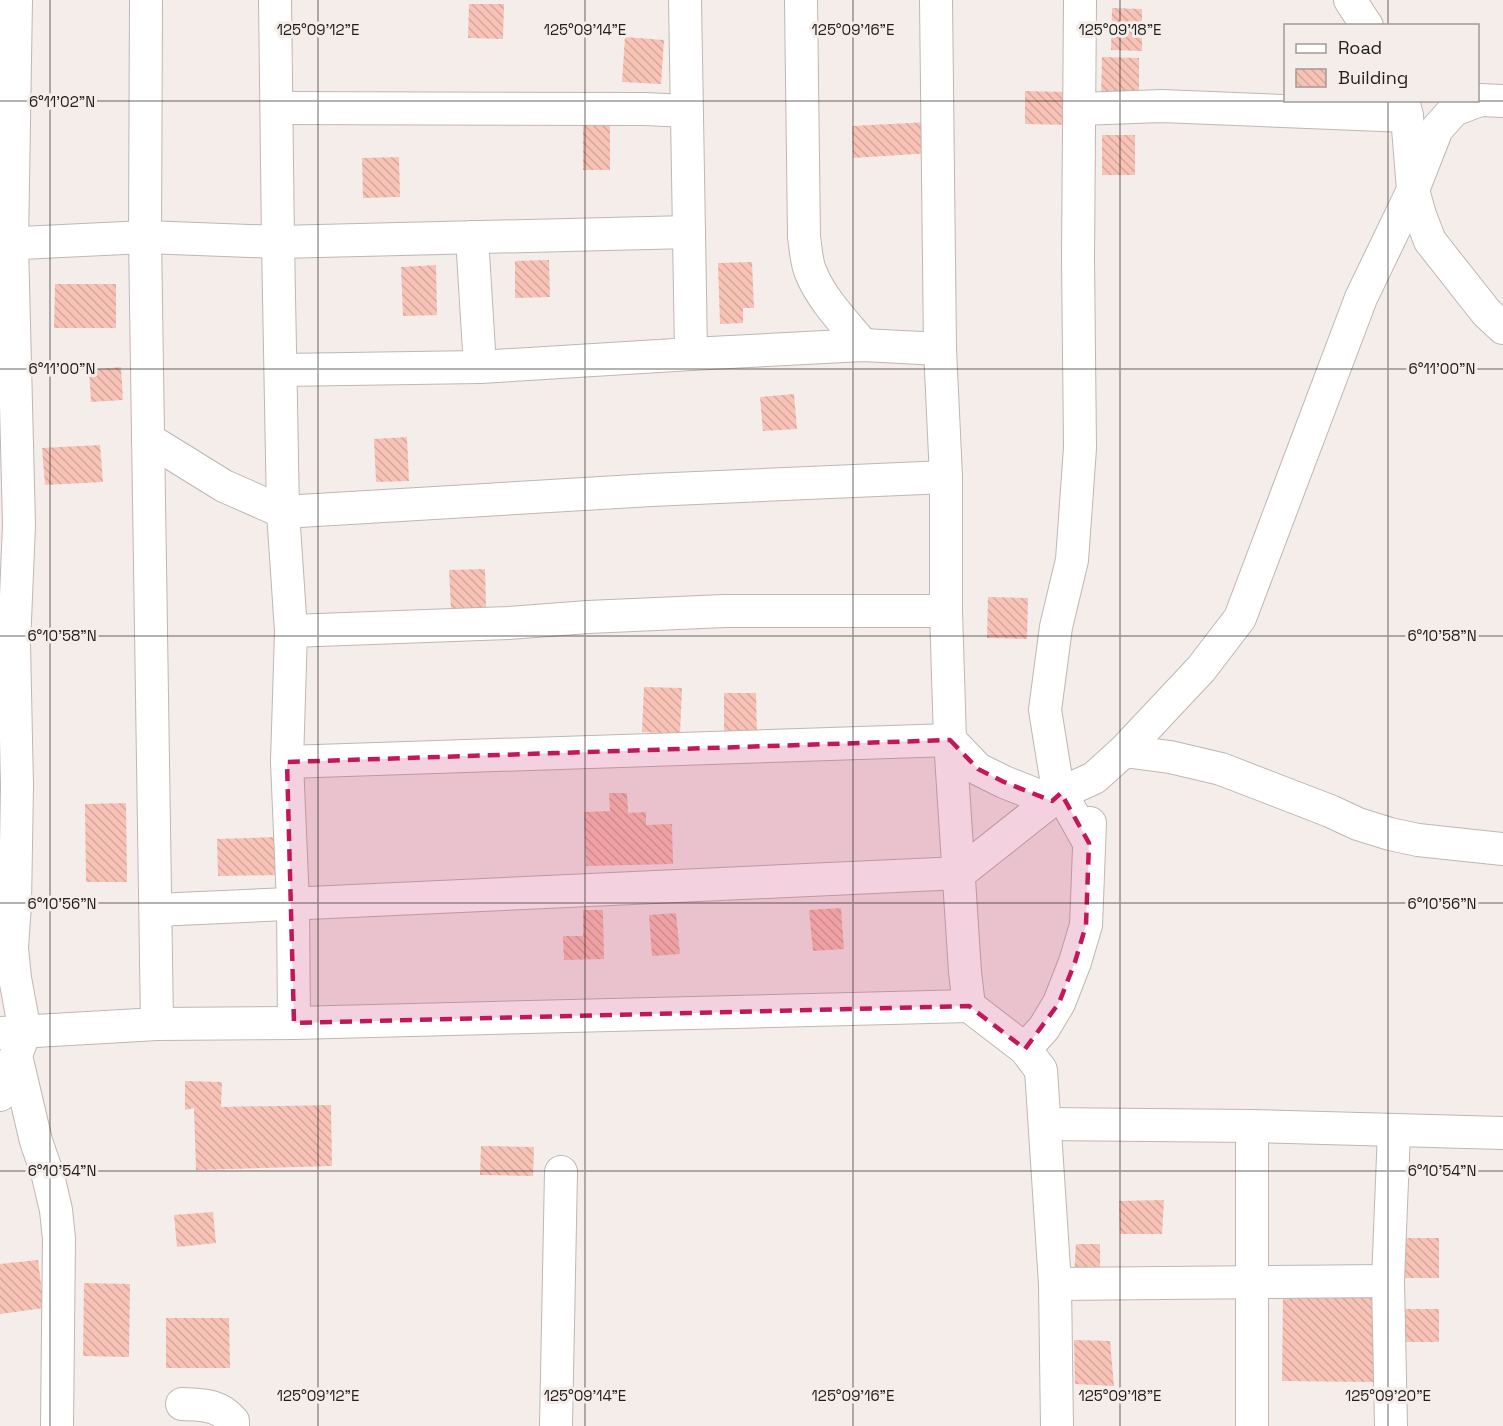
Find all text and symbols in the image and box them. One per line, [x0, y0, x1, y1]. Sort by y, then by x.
text: 125°09'12"E [277, 20, 359, 39]
text: 125°09'14"E [544, 20, 626, 39]
text: 125°09'16"E [812, 20, 894, 39]
text: 125°09'18"E [1078, 20, 1162, 39]
legend [1284, 24, 1479, 102]
text: Road [1338, 36, 1382, 59]
text: Building [1338, 66, 1408, 89]
text: 6°11'02"N [29, 92, 95, 111]
text: 6°11'00"N [29, 359, 95, 378]
text: 6°11'00"N [1409, 359, 1475, 378]
text: 6°10'58"N [27, 626, 97, 645]
text: 6°10'58"N [1407, 626, 1477, 645]
text: 6°10'56"N [27, 894, 97, 913]
text: 6°10'56"N [1407, 894, 1477, 913]
text: 6°10'54"N [28, 1161, 96, 1180]
text: 6°10'54"N [1408, 1161, 1476, 1180]
text: 125°09'12"E [277, 1386, 359, 1405]
text: 125°09'14"E [544, 1386, 626, 1405]
text: 125°09'16"E [812, 1386, 894, 1405]
text: 125°09'18"E [1078, 1386, 1162, 1405]
text: 125°09'20"E [1345, 1386, 1431, 1405]

